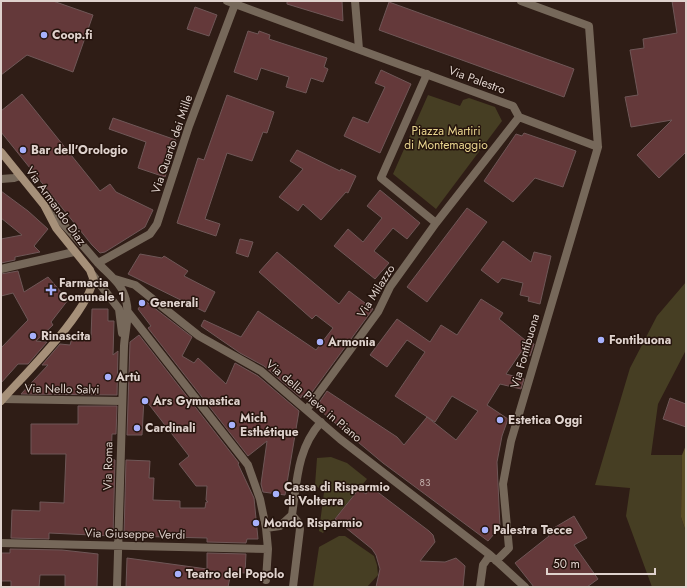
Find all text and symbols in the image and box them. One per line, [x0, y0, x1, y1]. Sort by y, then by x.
place label: Coop.fi [52, 26, 93, 44]
marker: Coop.fi [39, 30, 49, 40]
street label: Via Palestro [446, 61, 508, 99]
street label: Via Quarto dei Mille [147, 92, 197, 196]
park label: Piazza Martiri di Montemaggio [404, 122, 488, 154]
place label: Bar dell'Orologio [31, 141, 128, 159]
marker: Bar dell'Orologio [18, 145, 28, 155]
street label: Via Armando Diaz [21, 163, 91, 249]
street label: Via Milazzo [353, 261, 400, 321]
place label: Farmacia Comunale 1 [59, 274, 124, 306]
marker: Farmacia Comunale 1 [46, 285, 56, 295]
place label: Generali [150, 294, 198, 312]
marker: Generali [137, 298, 147, 308]
street label: Via Fontibuona [506, 311, 544, 390]
place label: Rinascita [41, 327, 90, 345]
marker: Rinascita [28, 331, 38, 341]
place label: Fontibuona [609, 331, 671, 349]
place label: Armonia [327, 333, 375, 351]
marker: Fontibuona [596, 335, 606, 345]
marker: Armonia [315, 337, 325, 347]
street label: Via della Pieve in Piano [262, 355, 366, 447]
place label: Artù [115, 368, 141, 386]
marker: Artù [103, 372, 113, 382]
street label: Via Nello Salvi [24, 379, 100, 399]
place label: Ars Gymnastica [152, 392, 240, 410]
marker: Ars Gymnastica [140, 396, 150, 406]
place label: Mich Esthétique [240, 409, 299, 441]
place label: Estetica Oggi [508, 411, 582, 429]
marker: Estetica Oggi [495, 415, 505, 425]
place label: Cardinali [145, 419, 195, 437]
marker: Mich Esthétique [227, 420, 237, 430]
marker: Cardinali [132, 423, 142, 433]
street label: Via Roma [99, 441, 117, 491]
house number: 83 [420, 475, 431, 490]
place label: Cassa di Risparmio di Volterra [284, 478, 390, 510]
marker: Cassa di Risparmio di Volterra [271, 489, 281, 499]
place label: Mondo Risparmio [264, 514, 362, 532]
marker: Mondo Risparmio [251, 518, 261, 528]
place label: Palestra Tecce [493, 521, 572, 539]
street label: Via Giuseppe Verdi [84, 524, 186, 544]
marker: Palestra Tecce [480, 525, 490, 535]
scale bar [547, 550, 655, 576]
text: 50 m [553, 555, 580, 573]
place label: Teatro del Popolo [186, 565, 284, 583]
marker: Teatro del Popolo [173, 569, 183, 579]

